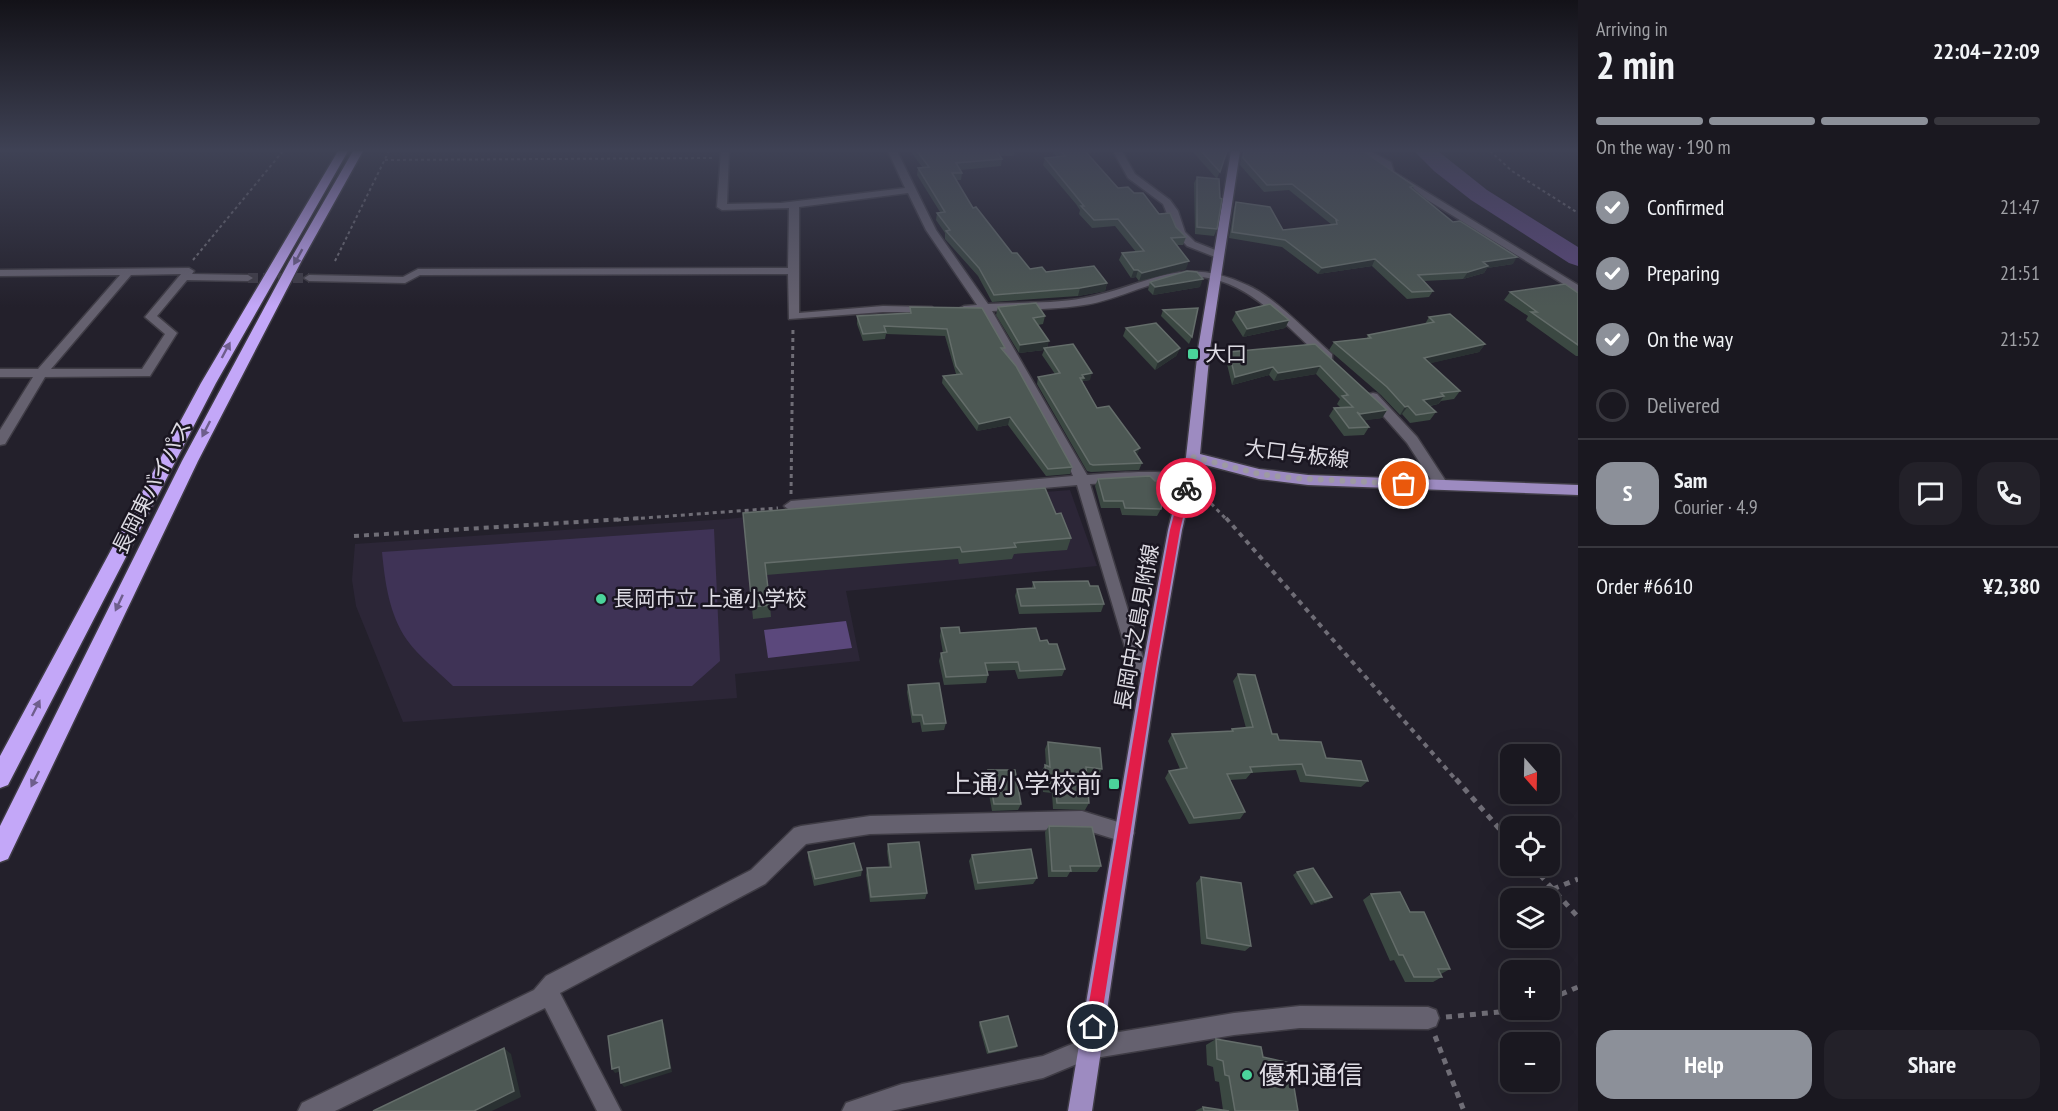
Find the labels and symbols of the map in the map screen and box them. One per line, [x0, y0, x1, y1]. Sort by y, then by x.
one-way arrow [293, 248, 303, 265]
place label: 大口 [1205, 340, 1247, 367]
one-way arrow [221, 341, 231, 358]
marker: 大口 [1186, 347, 1200, 361]
street label: 長岡東バイパス [106, 415, 197, 558]
one-way arrow [201, 420, 211, 437]
street label: 大口与板線 [1243, 434, 1351, 473]
courier [1156, 458, 1216, 518]
pin [1378, 458, 1429, 509]
street label: 長岡中之島見附線 [1109, 542, 1164, 712]
place label: 長岡市立 上通小学校 [613, 585, 806, 612]
marker: 長岡市立 上通小学校 [594, 592, 608, 606]
one-way arrow [114, 594, 123, 611]
one-way arrow [32, 699, 41, 716]
north arrow [1500, 744, 1560, 804]
place label: 上通小学校前 [946, 767, 1102, 800]
one-way arrow [30, 771, 40, 788]
marker: 上通小学校前 [1107, 777, 1121, 791]
pin [1067, 1001, 1118, 1052]
place label: 優和通信 [1259, 1058, 1363, 1091]
marker: 優和通信 [1240, 1068, 1254, 1082]

